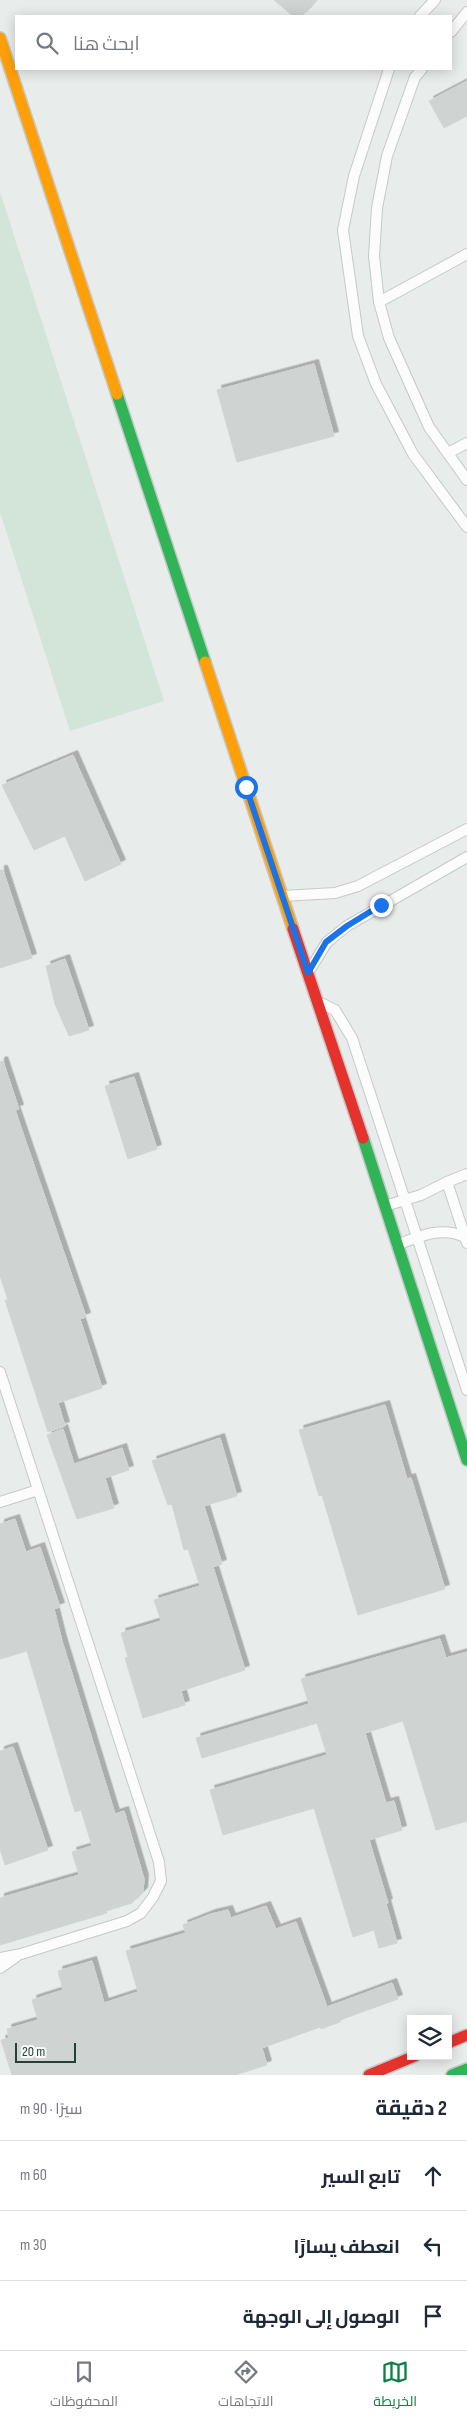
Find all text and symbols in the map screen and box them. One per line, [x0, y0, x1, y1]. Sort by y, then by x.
search box [15, 15, 452, 70]
icon: search [33, 29, 61, 57]
text: ابحث هنا [73, 33, 140, 56]
route start [235, 776, 258, 799]
route end [370, 894, 393, 917]
map controls [407, 2015, 452, 2060]
button: layers [407, 2015, 452, 2060]
scale bar [15, 2040, 76, 2063]
text: 20 m [22, 2043, 45, 2060]
text: 2 دقيقة [375, 2096, 447, 2121]
text: سيرًا · 90 m [20, 2100, 82, 2119]
icon: ahead [419, 2162, 447, 2190]
text: 60 m [20, 2166, 47, 2185]
text: تابع السير [321, 2166, 400, 2189]
icon: left [419, 2232, 447, 2260]
text: 30 m [20, 2236, 47, 2255]
text: انعطف يسارًا [293, 2236, 400, 2259]
icon: arrive [419, 2302, 447, 2330]
text: الوصول إلى الوجهة [243, 2306, 400, 2329]
tab: المحفوظات [50, 2358, 118, 2414]
tab: الاتجاهات [218, 2358, 273, 2414]
tab: الخريطة [373, 2358, 417, 2414]

